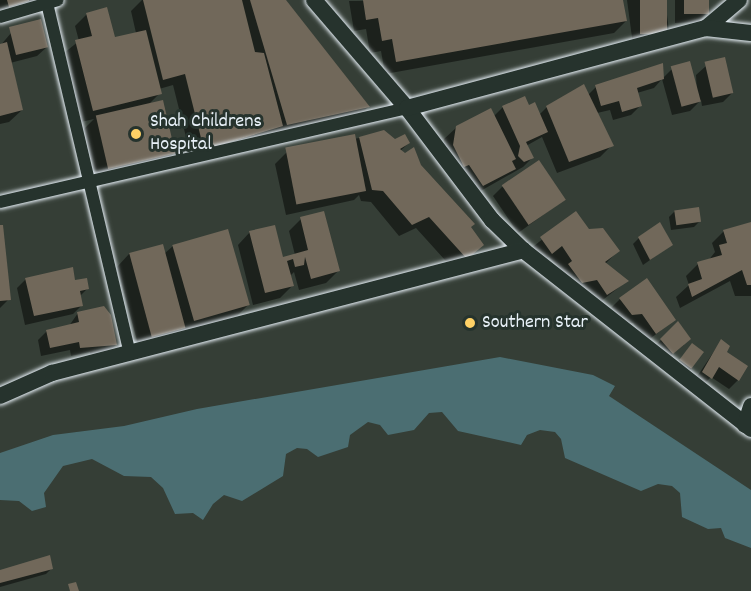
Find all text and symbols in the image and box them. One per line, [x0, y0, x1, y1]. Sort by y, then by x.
place label: Shah Childrens Hospital [150, 110, 262, 157]
marker: Shah Childrens Hospital [127, 125, 145, 143]
place label: Southern Star [482, 311, 588, 335]
marker: Southern Star [463, 316, 477, 330]

